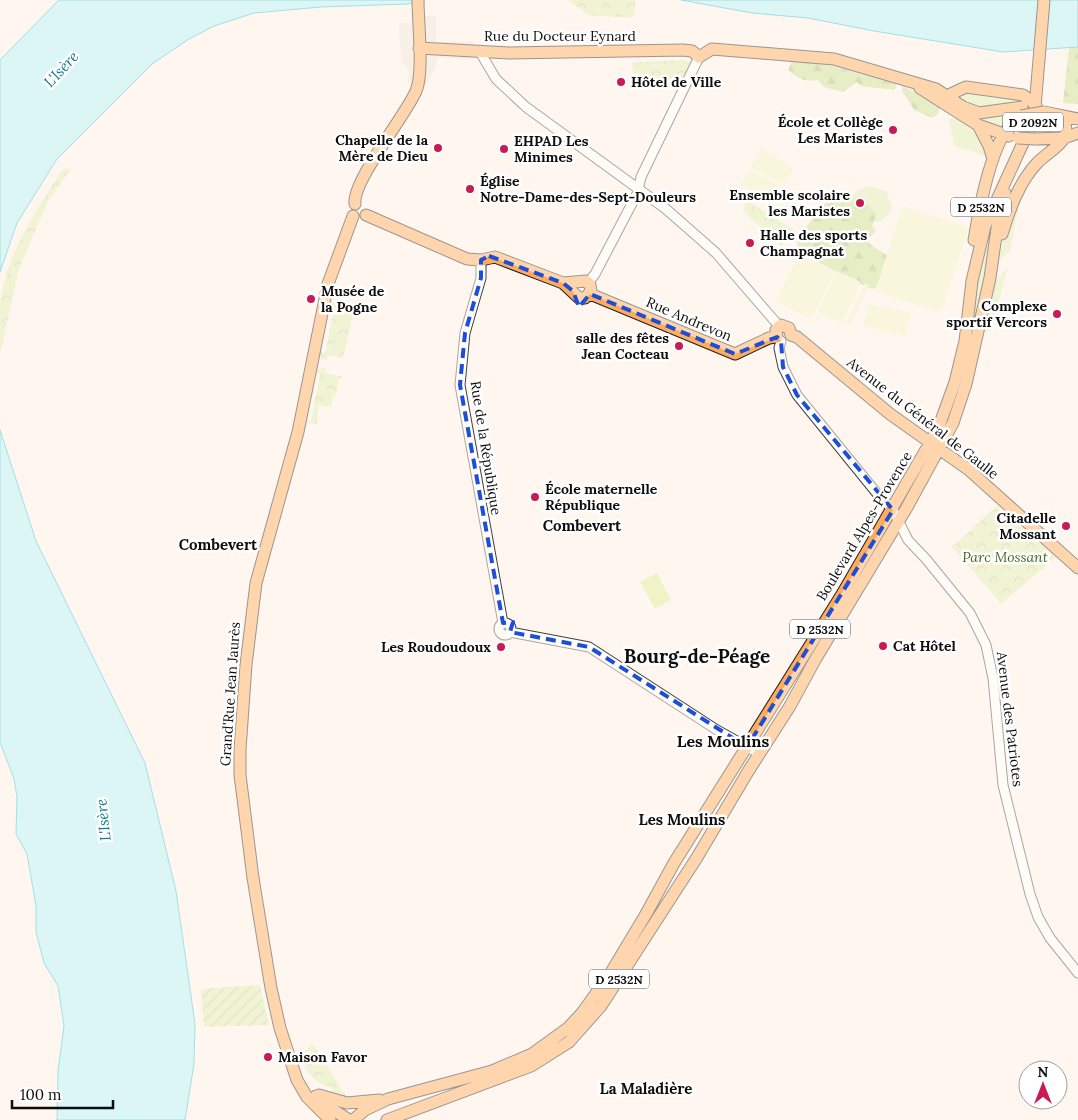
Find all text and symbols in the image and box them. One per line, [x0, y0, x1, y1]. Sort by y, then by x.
street label: Rue du Docteur Eynard [484, 27, 636, 45]
water label: L'Isère [40, 47, 82, 91]
place label: Hôtel de Ville [631, 73, 722, 91]
marker: Hôtel de Ville [615, 76, 627, 88]
road number: D 2092N [1003, 112, 1063, 132]
place label: École et Collège Les Maristes [778, 113, 883, 147]
marker: École et Collège Les Maristes [887, 124, 899, 136]
place label: Chapelle de la Mère de Dieu [335, 131, 429, 165]
place label: EHPAD Les Minimes [514, 132, 589, 166]
marker: Chapelle de la Mère de Dieu [432, 142, 444, 154]
marker: EHPAD Les Minimes [498, 143, 510, 155]
place label: Église Notre-Dame-des-Sept-Douleurs [480, 172, 696, 206]
marker: Église Notre-Dame-des-Sept-Douleurs [464, 183, 476, 195]
place label: Ensemble scolaire les Maristes [729, 186, 850, 220]
marker: Ensemble scolaire les Maristes [854, 197, 866, 209]
road number: D 2532N [951, 198, 1011, 216]
place label: Halle des sports Champagnat [760, 226, 867, 260]
marker: Halle des sports Champagnat [744, 237, 756, 249]
place label: Musée de la Pogne [321, 282, 385, 316]
marker: Musée de la Pogne [305, 293, 317, 305]
street label: Rue Andrevon [643, 293, 735, 345]
place label: Complexe sportif Vercors [946, 297, 1047, 331]
marker: Complexe sportif Vercors [1051, 308, 1063, 320]
place label: salle des fêtes Jean Cocteau [576, 329, 669, 363]
marker: salle des fêtes Jean Cocteau [673, 340, 685, 352]
street label: Avenue du Général de Gaulle [843, 353, 1003, 483]
street label: Rue de la République [466, 380, 506, 517]
street label: Boulevard Alpes-Provence [812, 448, 916, 604]
place label: École maternelle République [545, 480, 658, 514]
marker: École maternelle République [529, 491, 541, 503]
place label: Citadelle Mossant [997, 509, 1056, 543]
district label: Combevert [543, 516, 622, 535]
marker: Citadelle Mossant [1060, 520, 1072, 532]
district label: Combevert [179, 535, 258, 554]
park label: Parc Mossant [962, 548, 1049, 566]
road number: D 2532N [790, 620, 850, 638]
street label: Grand'Rue Jean Jaurès [216, 621, 244, 767]
place label: Cat Hôtel [893, 637, 957, 655]
place label: Les Roudoudoux [381, 638, 491, 656]
marker: Cat Hôtel [877, 640, 889, 652]
marker: Les Roudoudoux [495, 641, 507, 653]
district label: Bourg-de-Péage [624, 644, 770, 668]
street label: Avenue des Patriotes [993, 649, 1027, 788]
district label: Les Moulins [677, 731, 770, 751]
water label: L'Isère [91, 798, 115, 842]
district label: Les Moulins [639, 810, 725, 829]
road number: D 2532N [589, 970, 649, 989]
place label: Maison Favor [278, 1048, 368, 1066]
marker: Maison Favor [262, 1051, 274, 1063]
north arrow [1018, 1060, 1068, 1110]
text: N [1038, 1063, 1049, 1081]
scale bar [12, 1078, 114, 1110]
district label: La Maladière [600, 1079, 692, 1098]
text: 100 m [20, 1085, 61, 1104]

